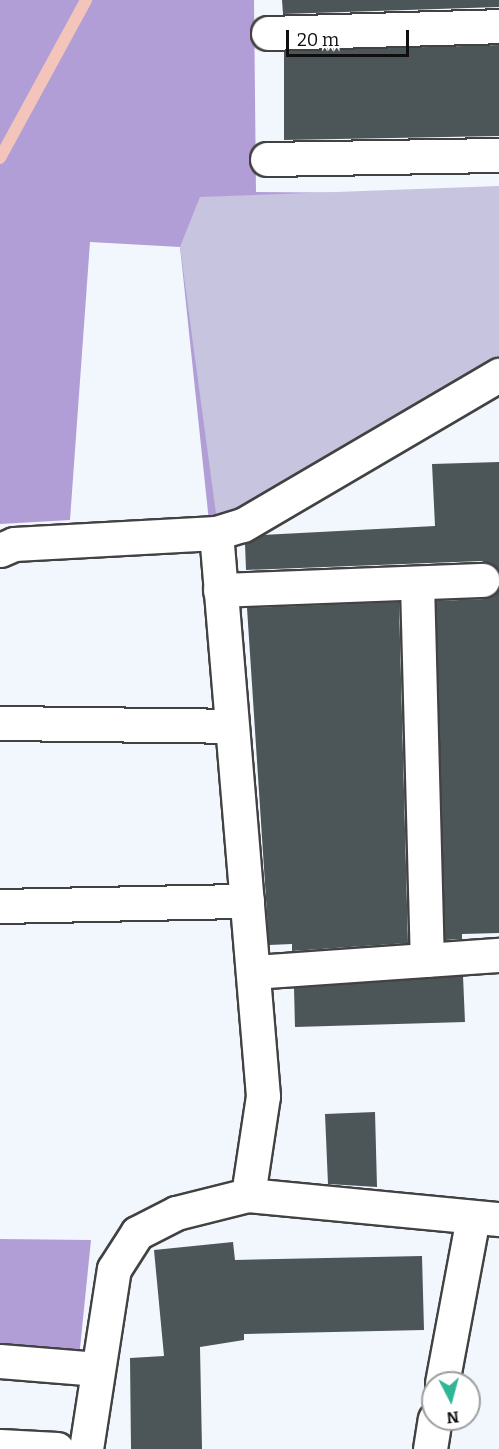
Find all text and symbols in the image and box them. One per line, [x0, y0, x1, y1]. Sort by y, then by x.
scale bar [289, 18, 412, 56]
text: 20 m [297, 29, 339, 51]
north arrow [421, 1371, 481, 1431]
text: N [446, 1407, 460, 1428]

